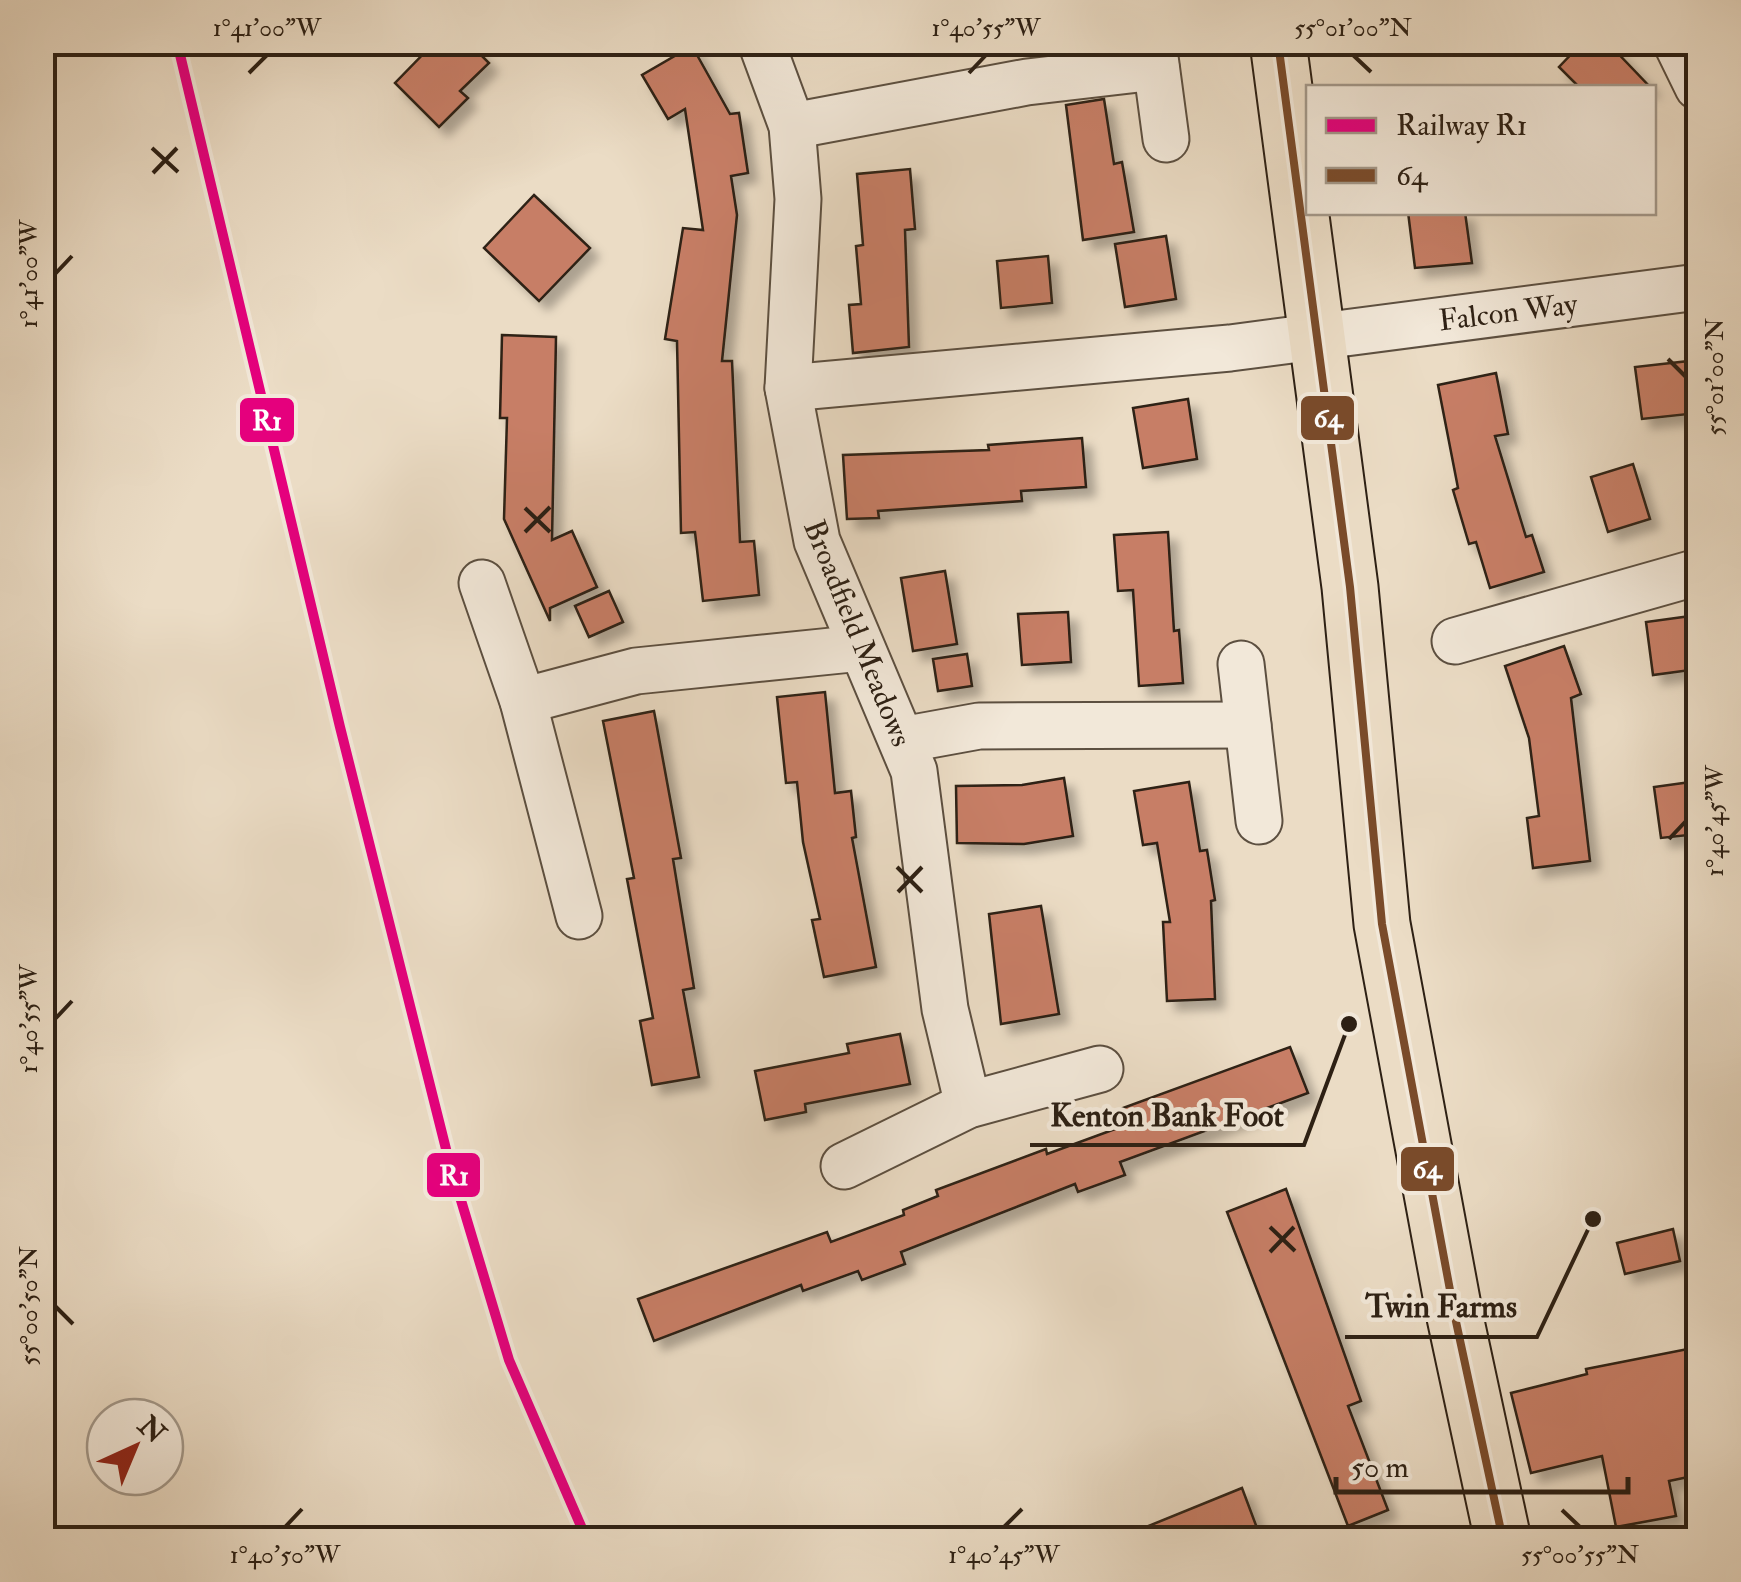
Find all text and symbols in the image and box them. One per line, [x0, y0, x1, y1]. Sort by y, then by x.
text: 1°41'00"W [213, 13, 323, 44]
text: 1°40'55"W [932, 13, 1042, 44]
text: 55°01'00"N [1294, 13, 1412, 44]
legend [1306, 85, 1656, 215]
text: Railway R1 [1396, 107, 1527, 144]
text: 64 [1396, 157, 1429, 194]
text: 1°41'00"W [14, 218, 45, 328]
street label: Falcon Way [1437, 286, 1580, 339]
text: 55°01'00"N [1700, 318, 1731, 436]
line badge: 64 [1299, 394, 1356, 442]
line badge: R1 [238, 396, 296, 444]
text: 64 [1313, 401, 1345, 436]
text: R1 [252, 404, 282, 439]
street label: Broadfield Meadows [795, 515, 920, 752]
text: 1°40'45"W [1700, 764, 1731, 877]
text: 1°40'55"W [14, 963, 45, 1073]
callout: Kenton Bank Foot [1030, 1083, 1304, 1145]
text: Kenton Bank Foot [1050, 1096, 1284, 1136]
line badge: 64 [1399, 1145, 1456, 1193]
line badge: R1 [425, 1151, 482, 1199]
text: 64 [1412, 1152, 1444, 1187]
text: R1 [439, 1159, 469, 1194]
text: 55°00'50"N [14, 1246, 45, 1366]
callout: Twin Farms [1345, 1275, 1537, 1337]
text: Twin Farms [1364, 1287, 1517, 1327]
north arrow [85, 1397, 185, 1497]
text: N [129, 1408, 173, 1452]
scale bar [1336, 1432, 1628, 1494]
text: 50 m [1351, 1449, 1409, 1486]
text: 1°40'50"W [230, 1540, 342, 1571]
text: 1°40'45"W [948, 1540, 1061, 1571]
text: 55°00'55"N [1521, 1540, 1640, 1571]

